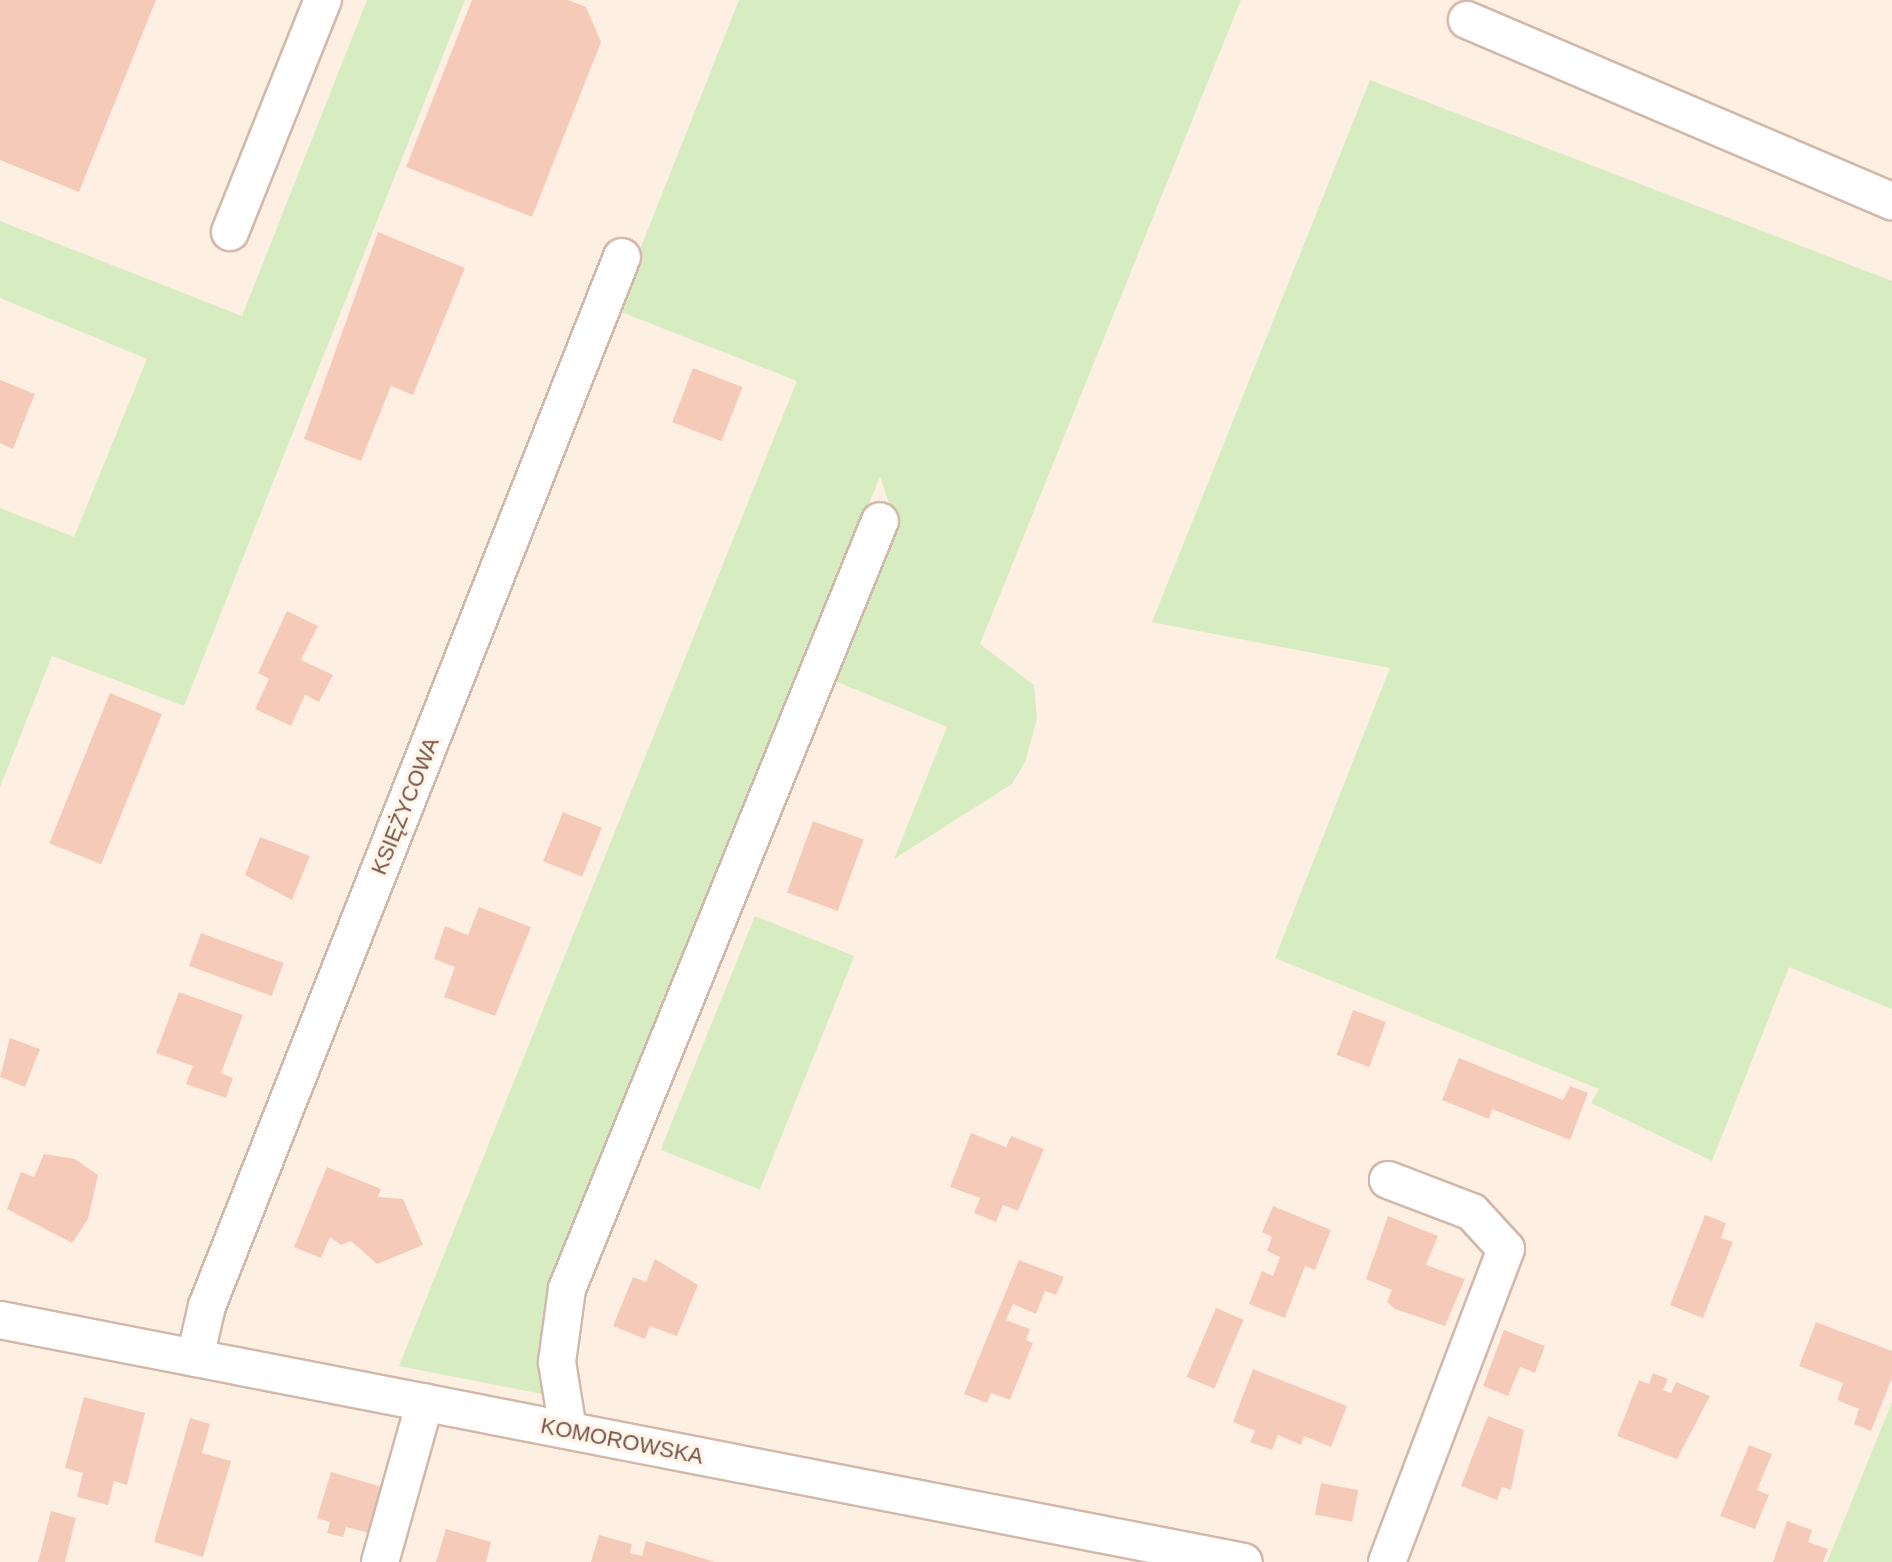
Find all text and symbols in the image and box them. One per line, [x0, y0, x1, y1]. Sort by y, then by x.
street label: KSIĘŻYCOWA [365, 733, 445, 879]
street label: KOMOROWSKA [538, 1412, 706, 1470]

